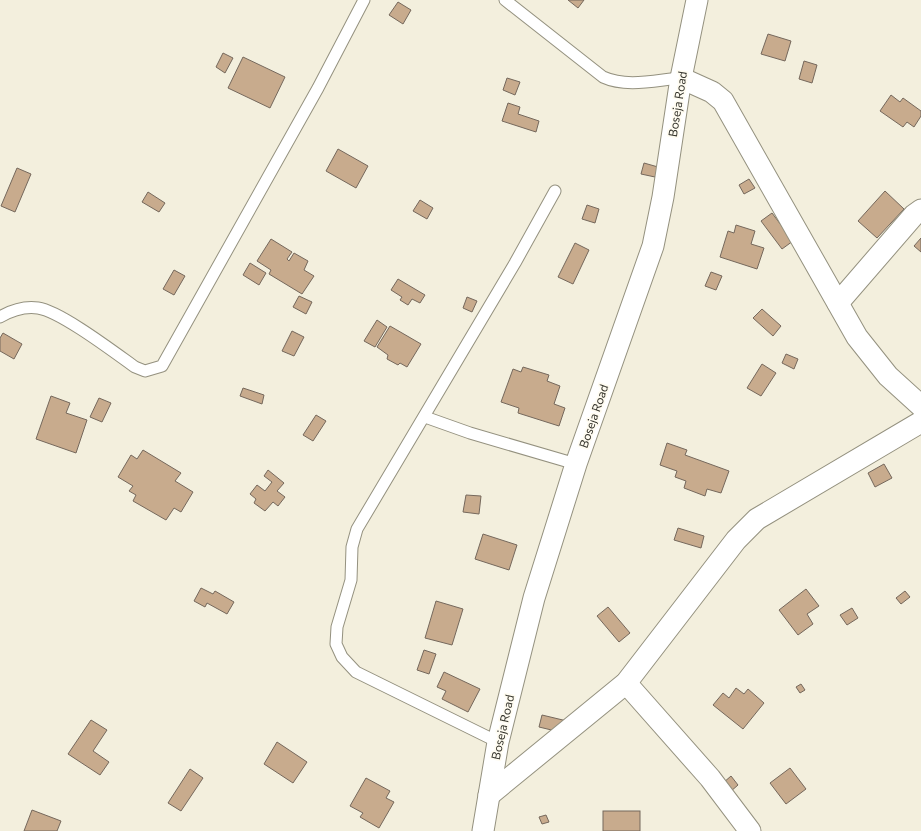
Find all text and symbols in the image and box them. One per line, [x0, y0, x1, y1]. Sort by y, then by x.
street label: Boseja Road [665, 70, 689, 138]
street label: Boseja Road [576, 382, 610, 450]
street label: Boseja Road [488, 693, 516, 761]

